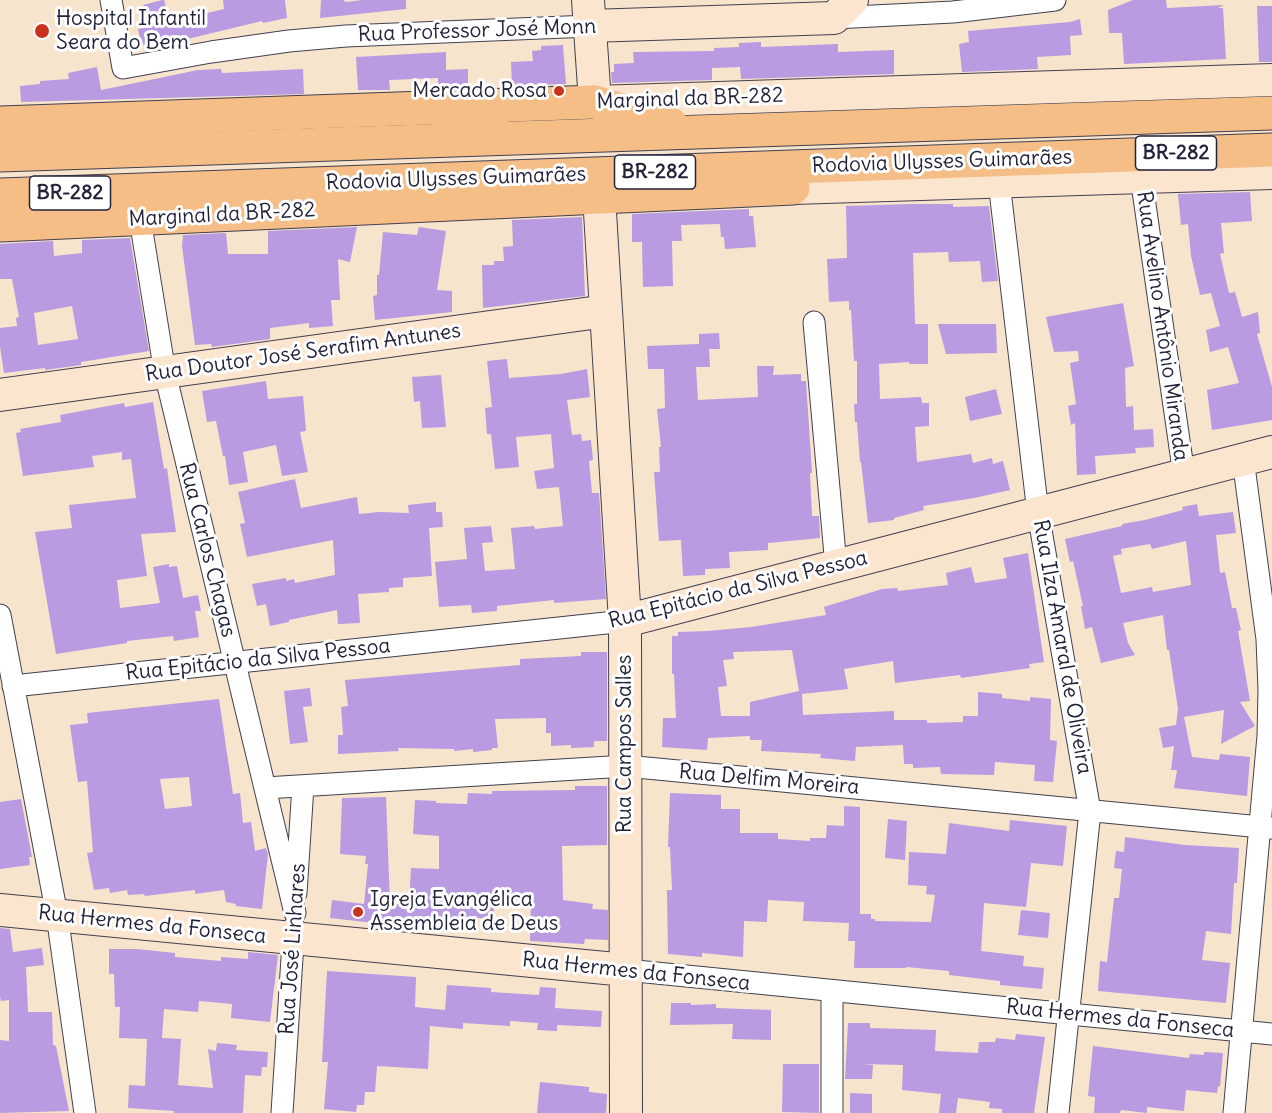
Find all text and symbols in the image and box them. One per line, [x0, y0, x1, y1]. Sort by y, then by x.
place label: Hospital Infantil Seara do Bem [56, 6, 206, 56]
street label: Rua Professor José Monn [357, 14, 597, 48]
marker: Hospital Infantil Seara do Bem [33, 22, 51, 40]
place label: Mercado Rosa [412, 78, 547, 104]
street label: Marginal da BR-282 [596, 83, 784, 115]
marker: Mercado Rosa [552, 84, 566, 98]
road number: BR-282 [1136, 136, 1216, 170]
street label: Rodovia Ulysses Guimarães [811, 145, 1073, 179]
road number: BR-282 [614, 155, 696, 189]
street label: Rodovia Ulysses Guimarães [325, 162, 587, 196]
road number: BR-282 [29, 176, 110, 210]
street label: Rua Avelino Antônio Miranda [1131, 190, 1193, 462]
street label: Marginal da BR-282 [128, 198, 316, 232]
street label: Rua Doutor José Serafim Antunes [144, 318, 462, 388]
street label: Rua Carlos Chagas [173, 460, 241, 640]
street label: Rua Ilza Amaral de Oliveira [1027, 518, 1097, 776]
street label: Rua Epitácio da Silva Pessoa [606, 546, 870, 634]
street label: Rua Epitácio da Silva Pessoa [124, 634, 392, 686]
street label: Rua Campos Salles [612, 655, 638, 833]
street label: Rua Delfim Moreira [678, 760, 860, 800]
street label: Rua José Linhares [274, 862, 312, 1036]
place label: Igreja Evangélica Assembleia de Deus [370, 887, 558, 937]
street label: Rua Hermes da Fonseca [37, 900, 267, 950]
marker: Igreja Evangélica Assembleia de Deus [351, 905, 365, 919]
street label: Rua Hermes da Fonseca [521, 947, 751, 997]
street label: Rua Hermes da Fonseca [1005, 994, 1235, 1044]

